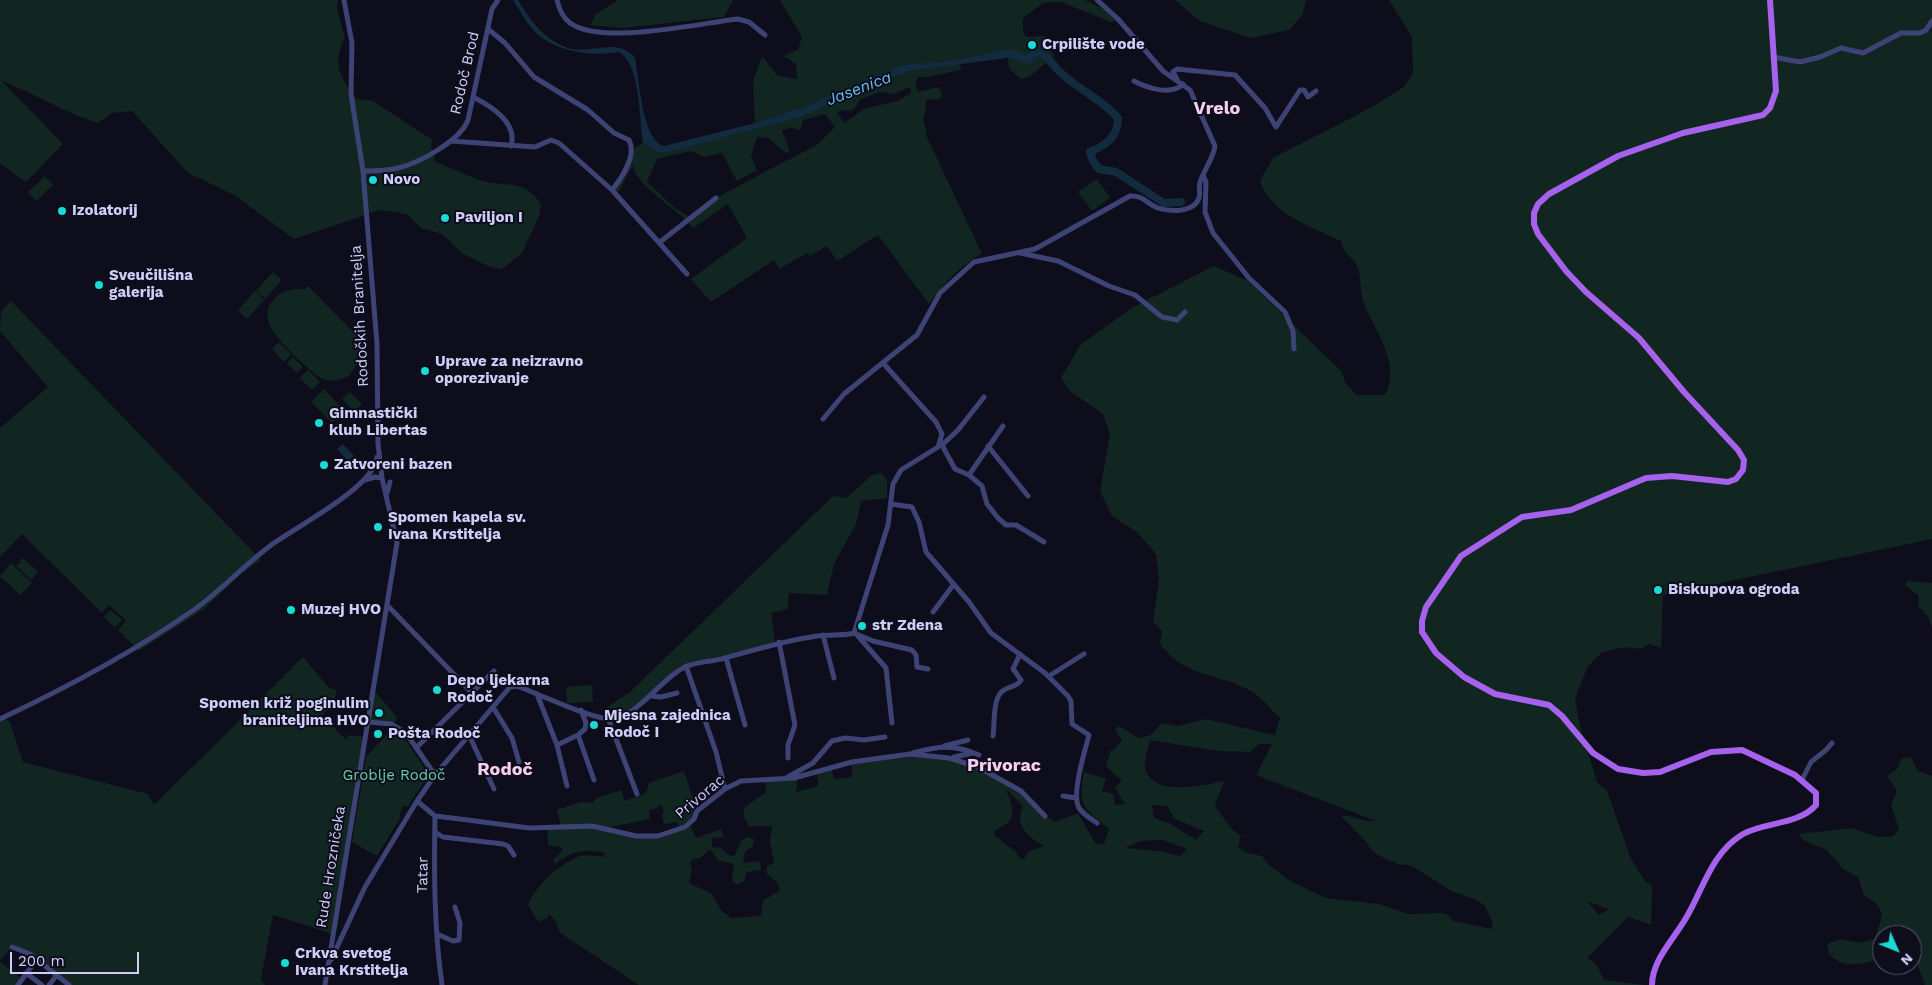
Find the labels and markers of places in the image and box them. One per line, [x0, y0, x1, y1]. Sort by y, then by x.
place label: Crpilište vode [1042, 36, 1145, 54]
marker: Crpilište vode [1026, 39, 1038, 51]
place label: Novo [383, 171, 420, 189]
marker: Novo [367, 174, 379, 186]
place label: Izolatorij [72, 202, 138, 220]
marker: Izolatorij [56, 205, 68, 217]
place label: Paviljon I [455, 209, 523, 227]
marker: Paviljon I [439, 212, 451, 224]
place label: Sveučilišna galerija [109, 267, 193, 302]
marker: Sveučilišna galerija [93, 279, 105, 291]
place label: Uprave za neizravno oporezivanje [435, 353, 583, 388]
marker: Uprave za neizravno oporezivanje [419, 365, 431, 377]
place label: Gimnastički klub Libertas [329, 405, 427, 440]
marker: Gimnastički klub Libertas [313, 417, 325, 429]
place label: Zatvoreni bazen [334, 456, 452, 474]
marker: Zatvoreni bazen [318, 459, 330, 471]
place label: Spomen kapela sv. Ivana Krstitelja [388, 509, 526, 544]
marker: Spomen kapela sv. Ivana Krstitelja [372, 521, 384, 533]
place label: Biskupova ogroda [1668, 581, 1799, 599]
marker: Biskupova ogroda [1652, 584, 1664, 596]
place label: Muzej HVO [301, 601, 381, 619]
marker: Muzej HVO [285, 604, 297, 616]
place label: str Zdena [872, 617, 943, 635]
marker: str Zdena [856, 620, 868, 632]
place label: Depo ljekarna Rodoč [447, 672, 549, 707]
marker: Depo ljekarna Rodoč [431, 684, 443, 696]
place label: Spomen križ poginulim braniteljima HVO [199, 695, 369, 730]
marker: Spomen križ poginulim braniteljima HVO [373, 707, 385, 719]
place label: Mjesna zajednica Rodoč I [604, 707, 731, 742]
marker: Mjesna zajednica Rodoč I [588, 719, 600, 731]
place label: Pošta Rodoč [388, 725, 481, 743]
marker: Pošta Rodoč [372, 728, 384, 740]
place label: Crkva svetog Ivana Krstitelja [295, 945, 408, 980]
marker: Crkva svetog Ivana Krstitelja [279, 957, 291, 969]

